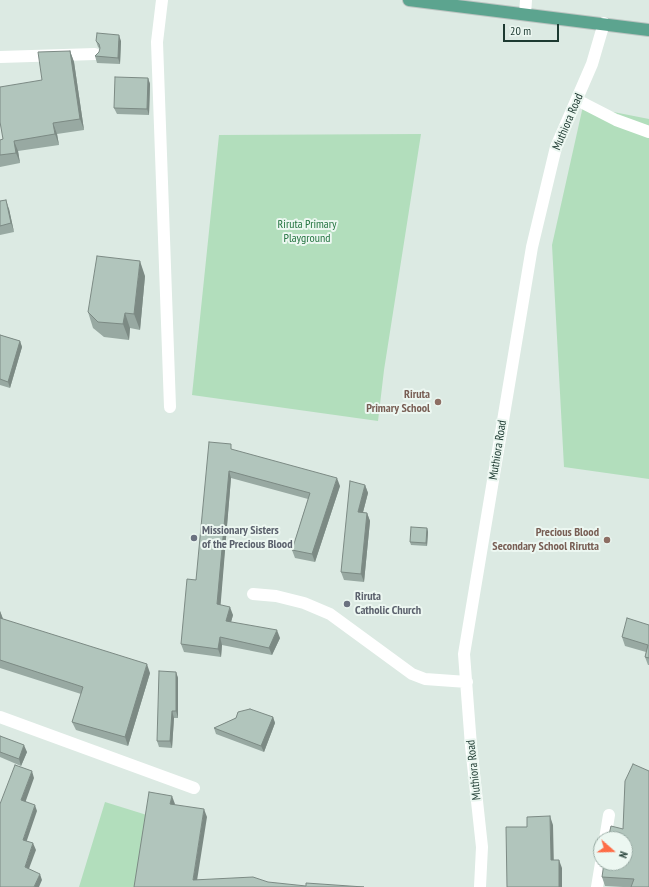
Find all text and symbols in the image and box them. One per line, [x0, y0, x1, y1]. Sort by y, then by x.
scale bar [505, 16, 561, 42]
text: 20 m [510, 23, 531, 38]
street label: Muthiora Road [550, 91, 586, 153]
park label: Riruta Primary Playground [278, 218, 336, 246]
place label: Riruta Primary School [366, 388, 430, 416]
marker: Riruta Primary School [433, 397, 443, 407]
street label: Muthiora Road [486, 419, 510, 481]
place label: Missionary Sisters of the Precious Blood [202, 524, 293, 552]
place label: Precious Blood Secondary School Rirutta [492, 526, 599, 554]
marker: Missionary Sisters of the Precious Blood [189, 533, 199, 543]
marker: Precious Blood Secondary School Rirutta [602, 535, 612, 545]
place label: Riruta Catholic Church [355, 590, 421, 618]
marker: Riruta Catholic Church [342, 599, 352, 609]
street label: Muthiora Road [464, 739, 484, 801]
north arrow [593, 831, 633, 871]
text: N [616, 850, 631, 860]

